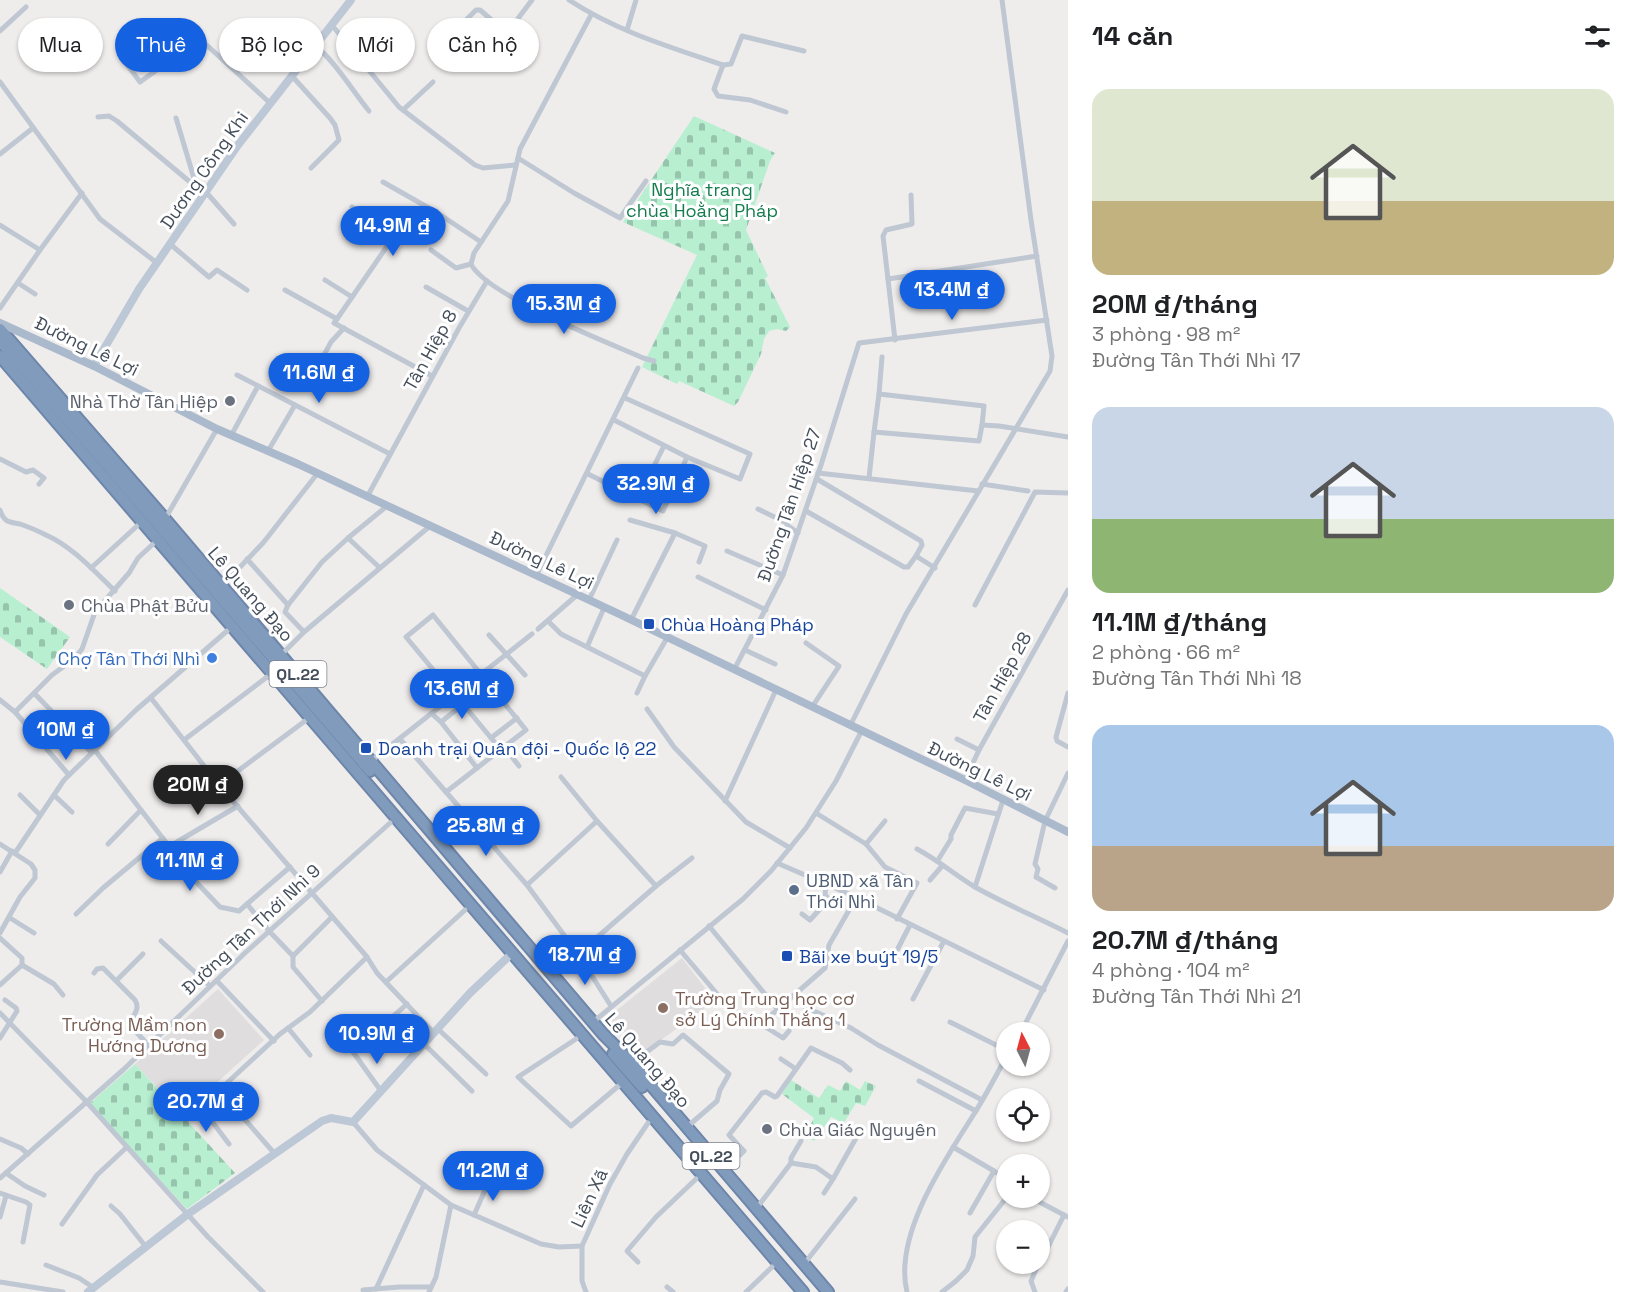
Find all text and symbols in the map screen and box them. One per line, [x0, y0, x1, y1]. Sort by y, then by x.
chip: Mua [18, 18, 103, 72]
chip: Thuê [115, 18, 207, 72]
chip: Bộ lọc [219, 18, 324, 72]
chip: Mới [336, 18, 415, 72]
chip: Căn hộ [427, 18, 539, 72]
text: 14 căn [1092, 19, 1173, 53]
icon: filters [1581, 20, 1614, 53]
street label: Dương Công Khi [155, 107, 253, 233]
icon: home [1299, 128, 1407, 236]
park label: Nghĩa trang chùa Hoằng Pháp [626, 178, 778, 222]
pin: 14.9M ₫ [338, 206, 448, 257]
text: 14.9M ₫ [355, 212, 431, 238]
pin: 13.4M ₫ [897, 270, 1007, 321]
text: 13.4M ₫ [914, 276, 990, 302]
pin: 15.3M ₫ [509, 284, 619, 335]
text: 20M ₫/tháng [1092, 287, 1258, 321]
text: 15.3M ₫ [526, 290, 602, 316]
street label: Tân Hiệp 8 [398, 305, 462, 395]
street label: Đường Lê Lợi [31, 311, 143, 381]
text: 3 phòng · 98 m² [1092, 321, 1240, 347]
text: Đường Tân Thới Nhì 17 [1092, 347, 1301, 373]
pin: 11.6M ₫ [264, 353, 374, 404]
text: 11.6M ₫ [283, 359, 356, 385]
place label: Nhà Thờ Tân Hiệp [70, 390, 218, 413]
marker: Nhà Thờ Tân Hiệp [223, 394, 237, 408]
street label: Đường Tân Hiệp 27 [752, 425, 826, 585]
icon: home [1299, 446, 1407, 554]
pin: 32.9M ₫ [601, 464, 711, 515]
text: 32.9M ₫ [616, 470, 696, 496]
street label: Đường Lê Lợi [486, 526, 598, 594]
street label: Lê Quang Đạo [203, 542, 299, 646]
place label: Chùa Phật Bửu [81, 594, 209, 617]
marker: Chùa Phật Bửu [62, 598, 76, 612]
text: 11.1M ₫/tháng [1092, 605, 1267, 639]
place label: Chùa Hoàng Pháp [661, 613, 814, 636]
marker: Chùa Hoàng Pháp [642, 617, 656, 631]
street label: Tân Hiệp 28 [968, 628, 1036, 726]
text: 2 phòng · 66 m² [1092, 639, 1240, 665]
place label: Chợ Tân Thới Nhì [58, 647, 200, 670]
marker: Chợ Tân Thới Nhì [205, 651, 219, 665]
road number: QL.22 [270, 661, 326, 687]
text: Đường Tân Thới Nhì 18 [1092, 665, 1302, 691]
pin: 13.6M ₫ [407, 669, 517, 720]
text: 13.6M ₫ [424, 675, 500, 701]
pin: 10M ₫ [24, 710, 108, 761]
text: 10M ₫ [37, 716, 95, 742]
street label: Đường Lê Lợi [924, 736, 1036, 806]
place label: Doanh trại Quân đội - Quốc lộ 22 [378, 737, 656, 760]
marker: Doanh trại Quân đội - Quốc lộ 22 [359, 741, 373, 755]
icon: home [1299, 764, 1407, 872]
pin: 20M ₫ [156, 765, 240, 816]
text: 20M ₫ [167, 771, 229, 797]
pin: 25.8M ₫ [431, 806, 541, 857]
text: 25.8M ₫ [447, 812, 525, 838]
pin: 11.1M ₫ [135, 841, 245, 892]
text: 11.1M ₫ [156, 847, 224, 873]
street label: Đường Tân Thới Nhì 9 [177, 859, 325, 999]
place label: UBND xã Tân Thới Nhì [806, 869, 914, 913]
marker: UBND xã Tân Thới Nhì [787, 883, 801, 897]
text: 20.7M ₫/tháng [1092, 923, 1279, 957]
pin: 18.7M ₫ [530, 935, 640, 986]
text: 18.7M ₫ [548, 941, 622, 967]
place label: Bãi xe buýt 19/5 [799, 945, 938, 968]
marker: Bãi xe buýt 19/5 [780, 949, 794, 963]
text: 4 phòng · 104 m² [1092, 957, 1250, 983]
text: Đường Tân Thới Nhì 21 [1092, 983, 1301, 1009]
place label: Trường Trung học cơ sở Lý Chính Thắng 1 [675, 987, 854, 1031]
marker: Trường Trung học cơ sở Lý Chính Thắng 1 [656, 1001, 670, 1015]
street label: Lê Quang Đạo [600, 1008, 696, 1112]
place label: Trường Mầm non Hướng Dương [62, 1013, 207, 1057]
pin: 10.9M ₫ [322, 1014, 432, 1065]
text: 10.9M ₫ [339, 1020, 415, 1046]
north arrow [996, 1022, 1050, 1076]
map controls [996, 1022, 1050, 1274]
marker: Trường Mầm non Hướng Dương [212, 1027, 226, 1041]
pin: 20.7M ₫ [151, 1082, 261, 1133]
text: 20.7M ₫ [167, 1088, 245, 1114]
button: locate [996, 1088, 1050, 1142]
place label: Chùa Giác Nguyên [779, 1118, 936, 1141]
marker: Chùa Giác Nguyên [760, 1122, 774, 1136]
road number: QL.22 [682, 1143, 740, 1169]
pin: 11.2M ₫ [438, 1151, 548, 1202]
button: + [996, 1154, 1050, 1208]
text: 11.2M ₫ [457, 1157, 529, 1183]
street label: Liên Xã [565, 1165, 613, 1231]
button: − [996, 1220, 1050, 1274]

